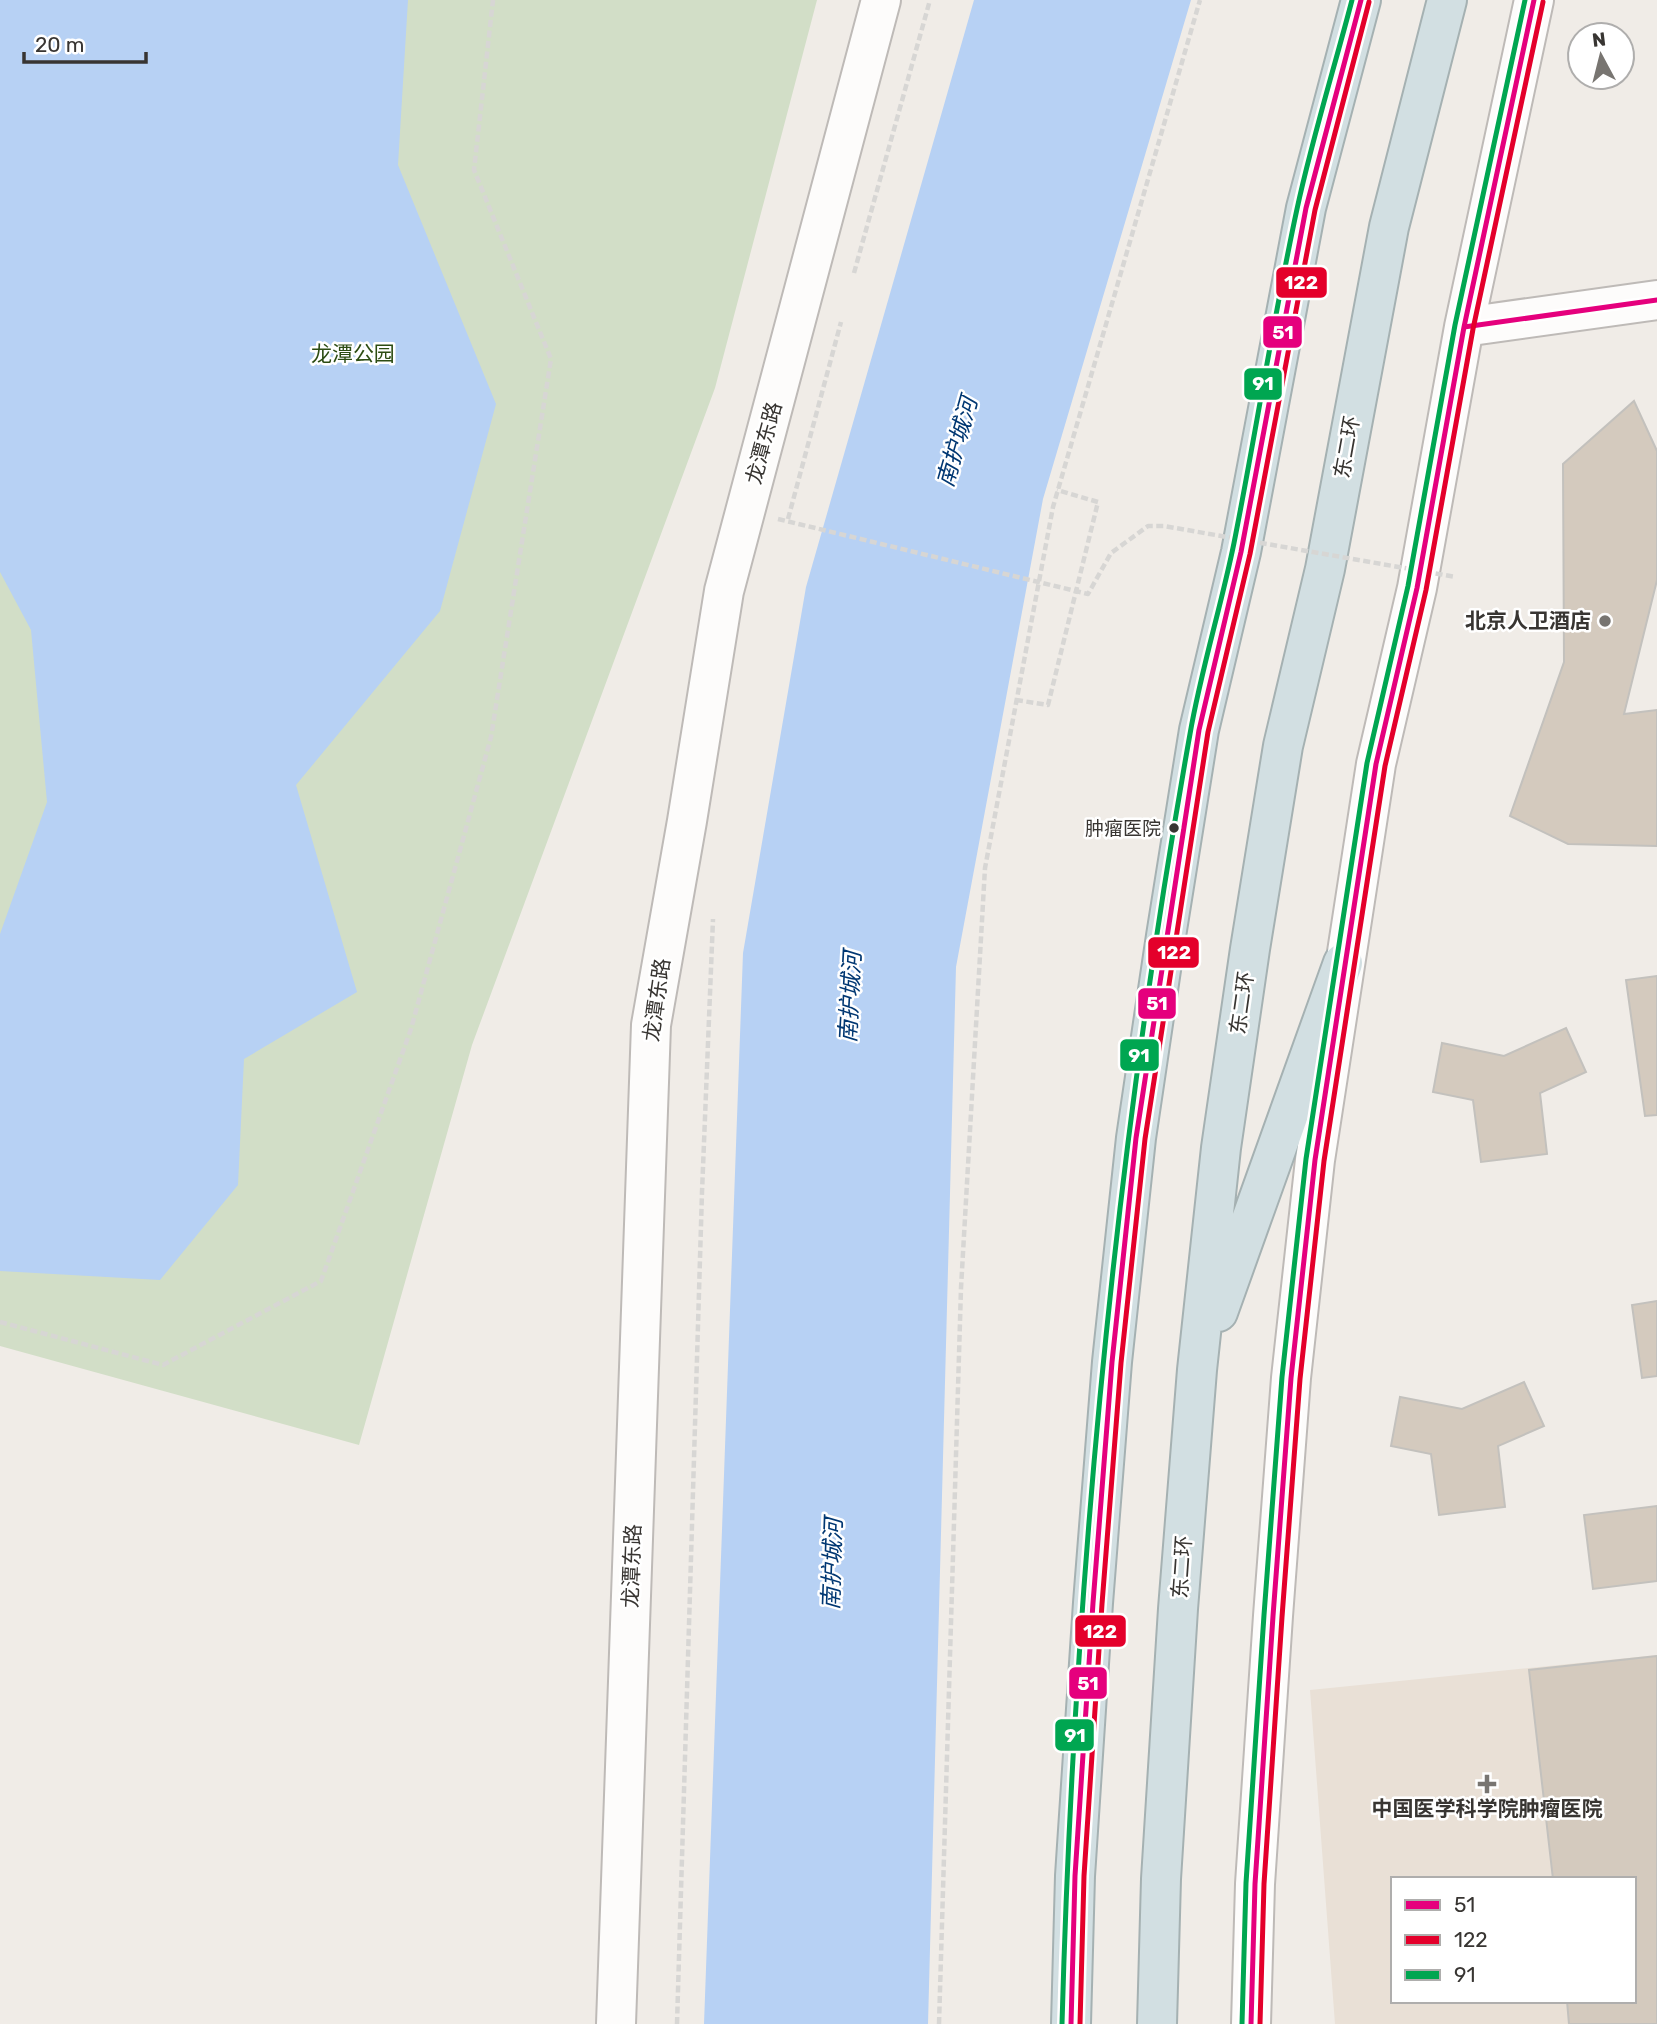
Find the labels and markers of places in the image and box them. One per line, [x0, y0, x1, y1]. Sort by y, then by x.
place label: 北京人卫酒店 [1465, 608, 1591, 633]
marker: 北京人卫酒店 [1597, 613, 1613, 629]
place label: 肿瘤医院 [1085, 817, 1161, 840]
marker: 肿瘤医院 [1167, 821, 1181, 835]
marker: 中国医学科学院肿瘤医院 [1477, 1774, 1497, 1794]
place label: 中国医学科学院肿瘤医院 [1372, 1796, 1603, 1821]

